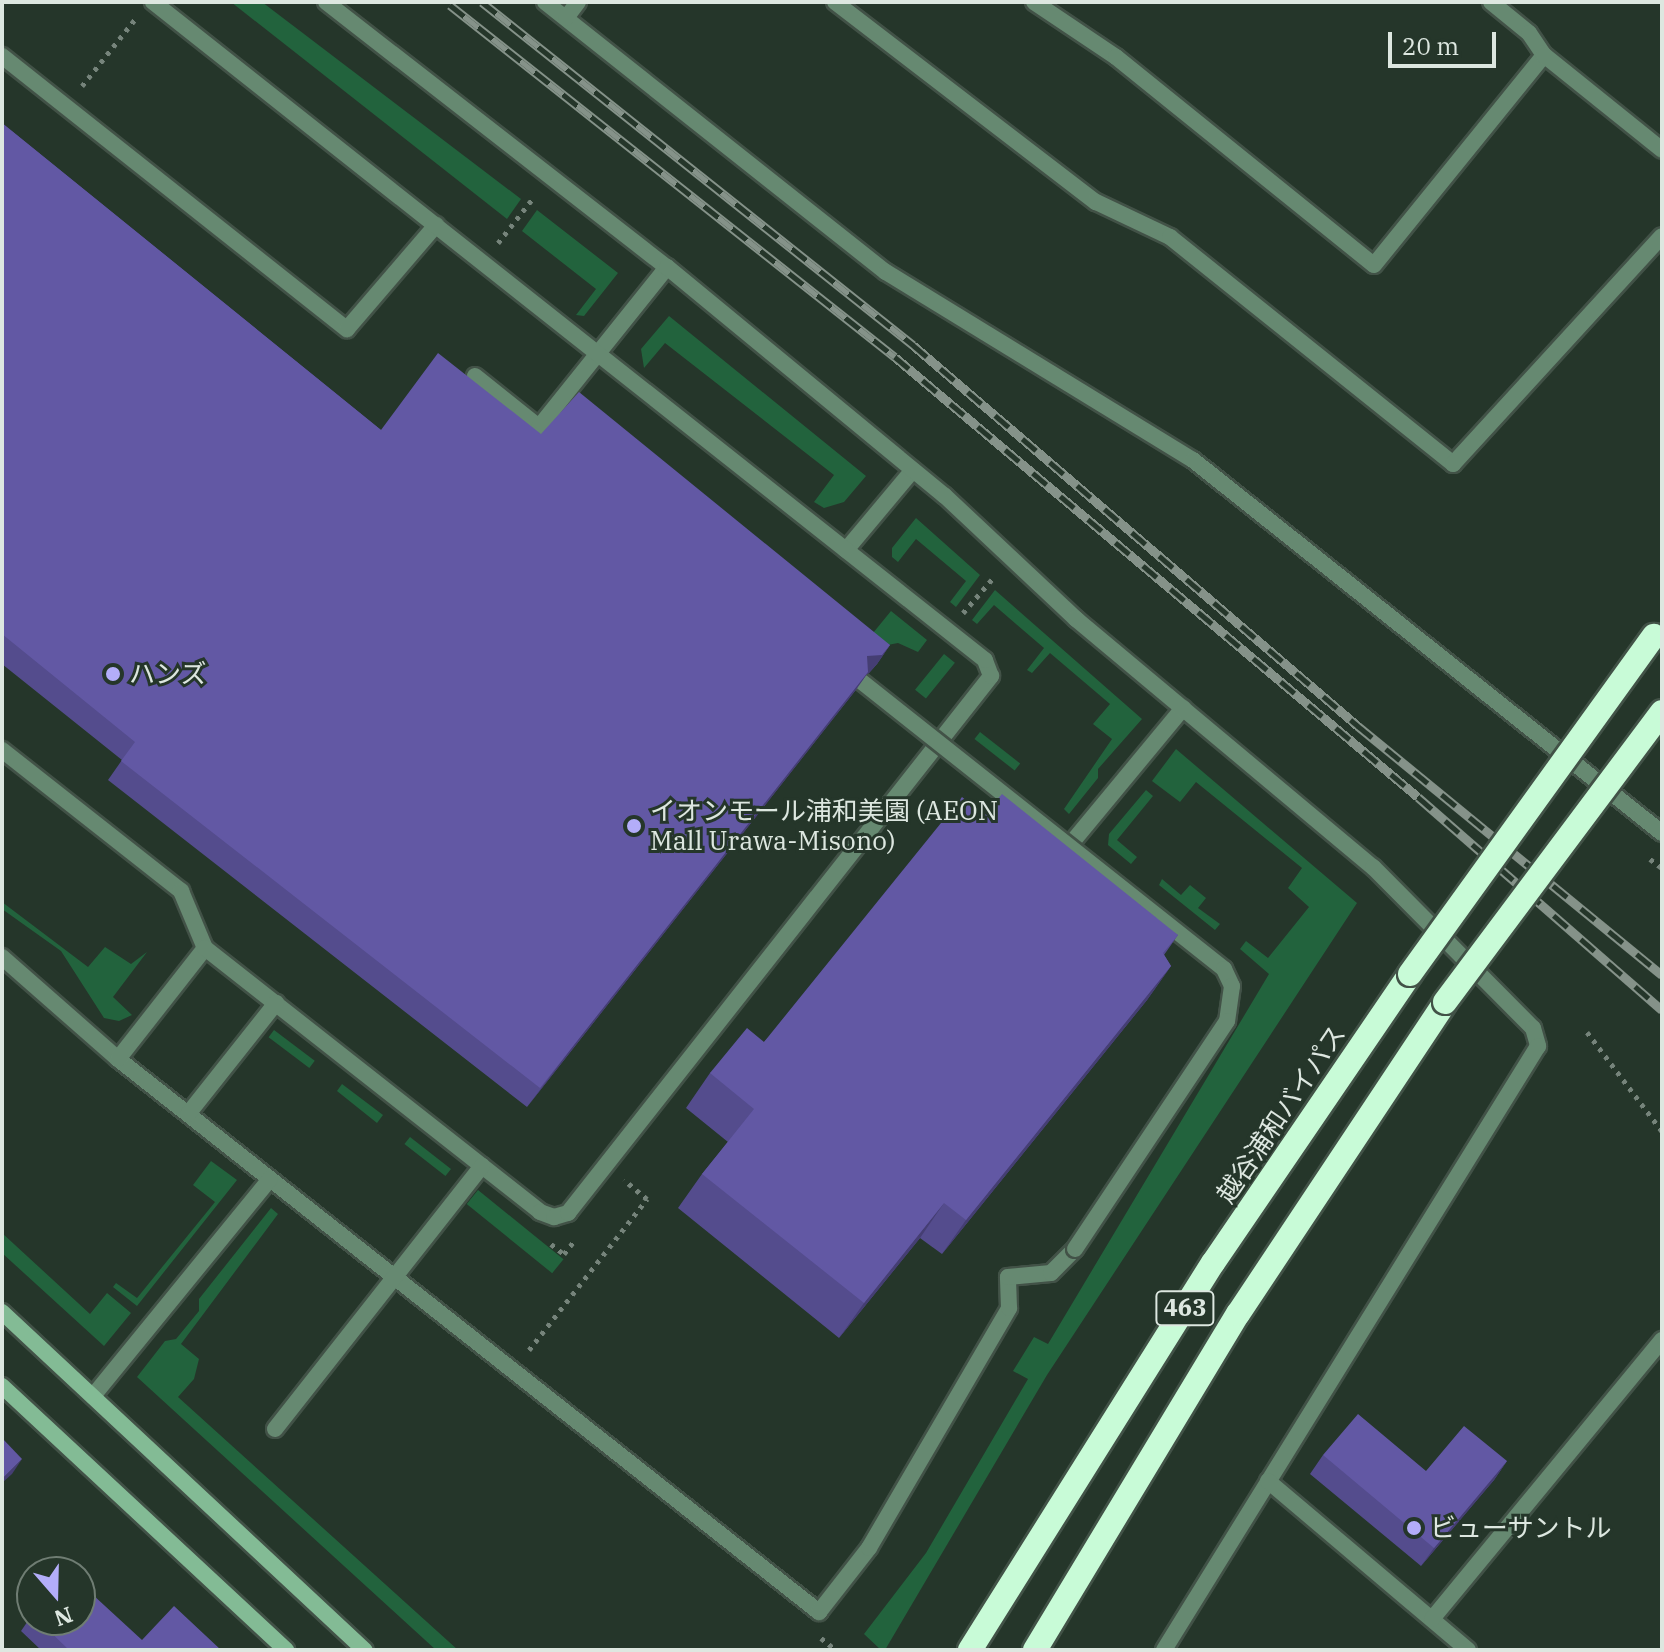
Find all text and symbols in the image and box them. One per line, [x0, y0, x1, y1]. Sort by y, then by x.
scale bar [1392, 16, 1500, 66]
text: 20 m [1402, 30, 1459, 62]
place label: ハンズ [129, 658, 207, 690]
marker: ハンズ [104, 665, 122, 683]
place label: イオンモール浦和美園 (AEON Mall Urawa-Misono) [650, 795, 998, 856]
marker: イオンモール浦和美園 (AEON Mall Urawa-Misono) [625, 817, 643, 835]
street label: 越谷浦和バイパス [1210, 1019, 1352, 1209]
road number: 463 [1155, 1288, 1215, 1328]
place label: ビューサントル [1430, 1512, 1612, 1544]
marker: ビューサントル [1405, 1519, 1423, 1537]
north arrow [16, 1556, 96, 1636]
text: N [51, 1601, 77, 1634]

